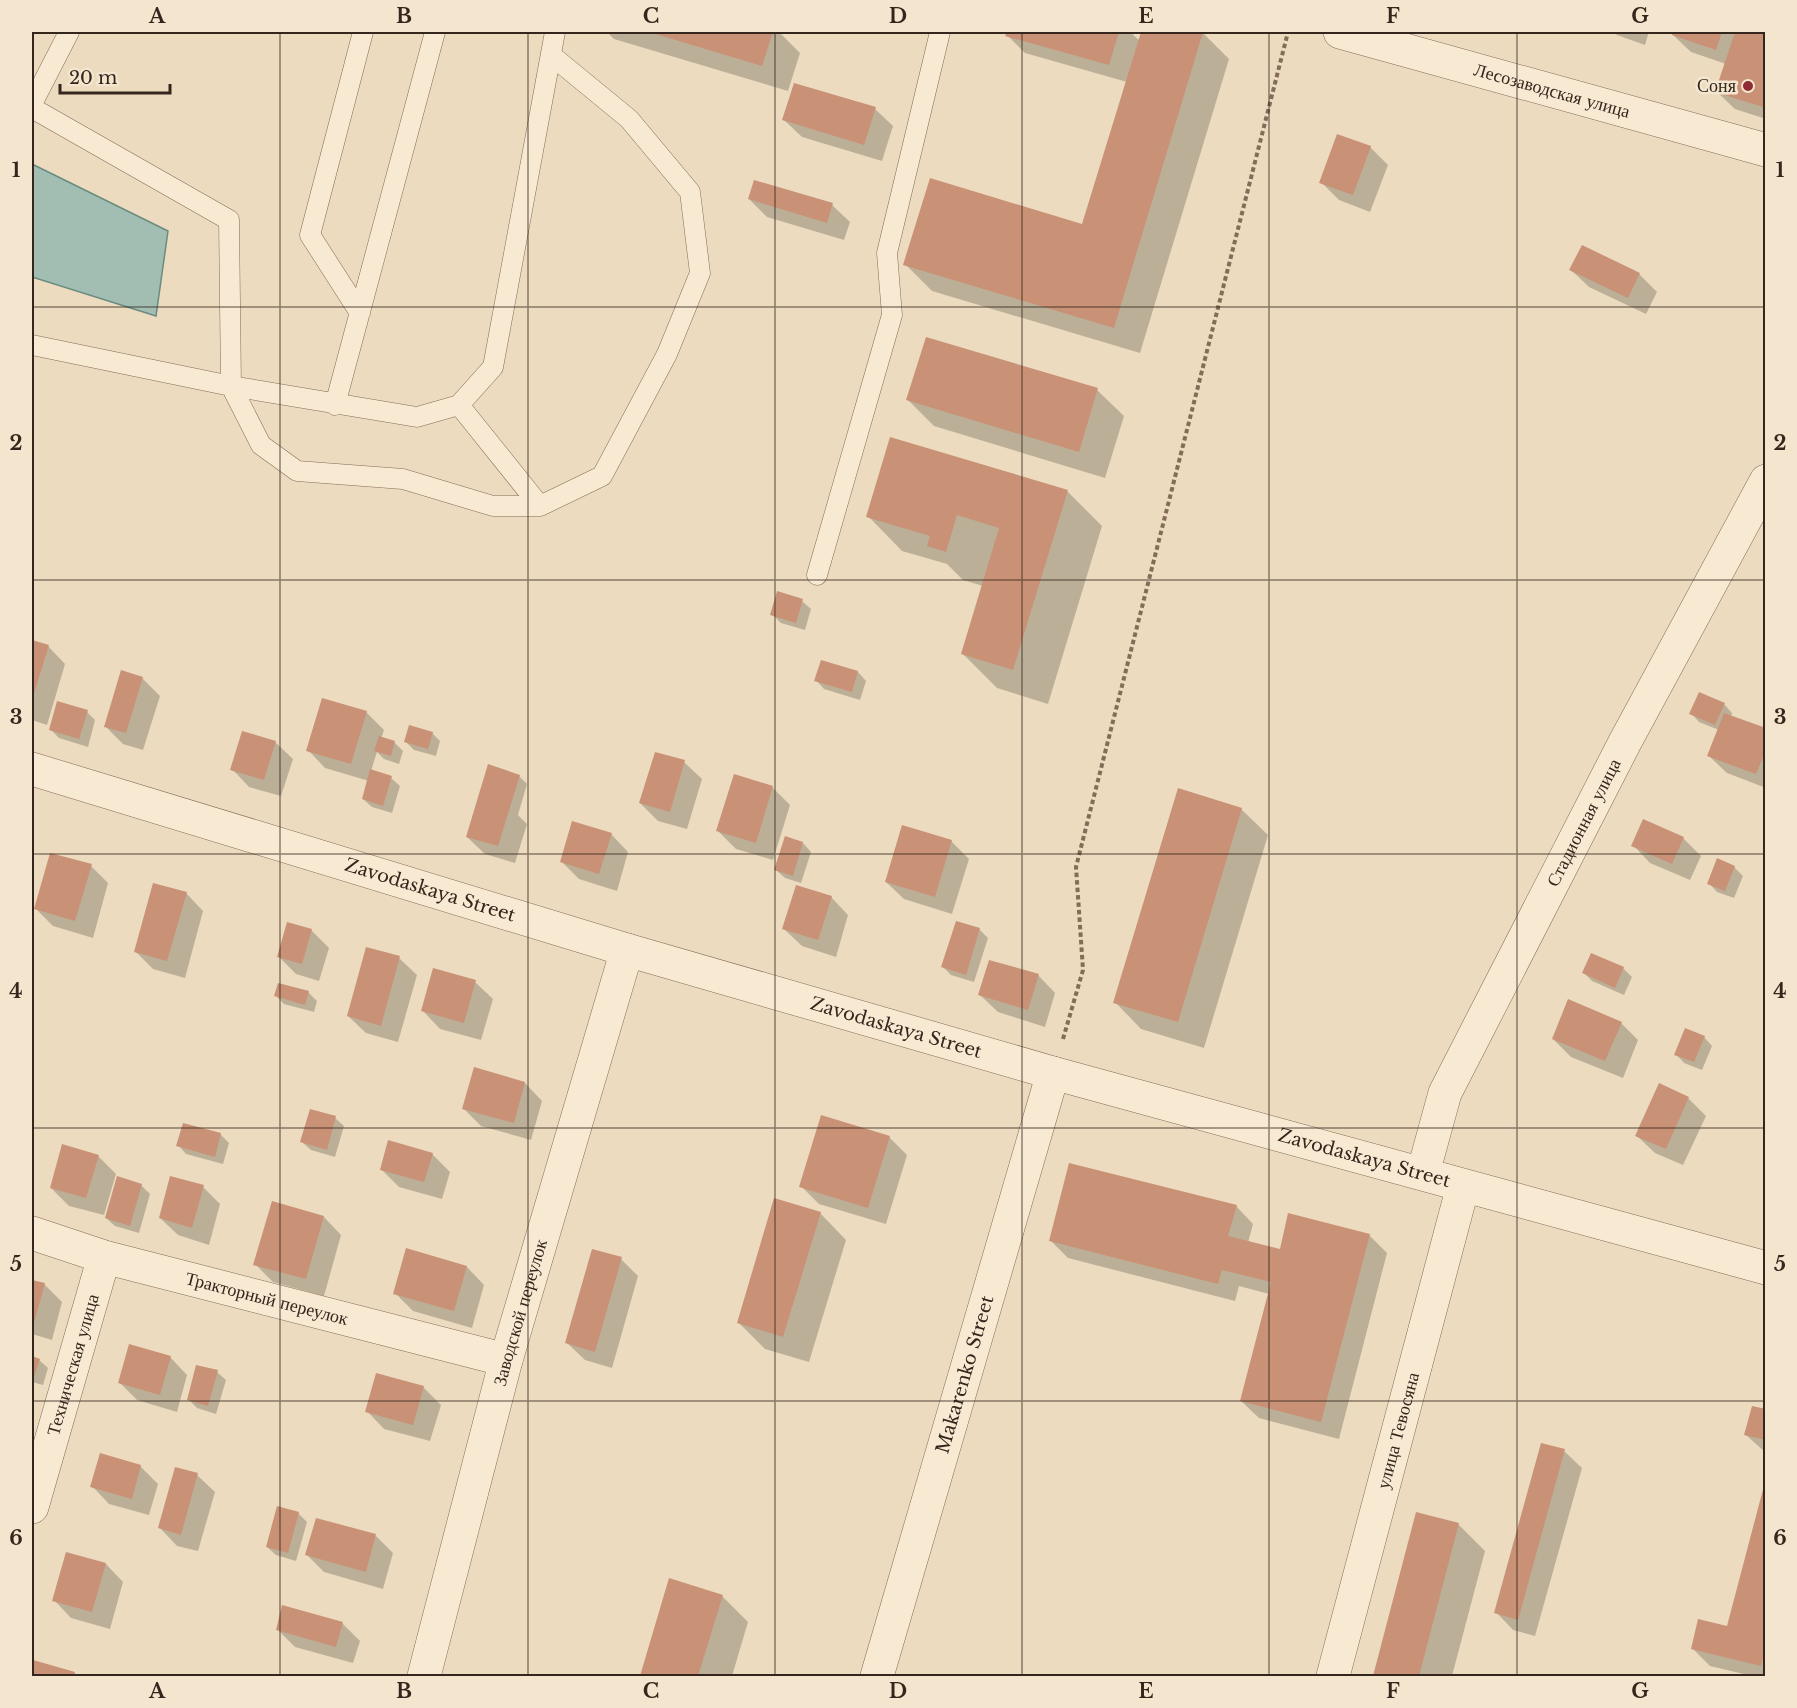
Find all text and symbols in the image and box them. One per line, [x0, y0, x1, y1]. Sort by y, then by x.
text: A [148, 4, 166, 28]
text: B [396, 4, 412, 28]
text: C [643, 4, 659, 28]
text: D [889, 4, 907, 28]
text: E [1138, 4, 1154, 28]
text: F [1386, 4, 1400, 28]
text: G [1631, 4, 1649, 28]
scale bar [60, 57, 170, 95]
street label: Лесозаводская улица [1471, 59, 1633, 123]
text: 20 m [69, 67, 117, 89]
place label: Соня [1697, 75, 1736, 97]
marker: Соня [1741, 79, 1755, 93]
text: 1 [12, 158, 21, 182]
text: 1 [1776, 158, 1785, 182]
text: 2 [9, 431, 23, 455]
text: 2 [1773, 431, 1787, 455]
text: 3 [10, 705, 22, 729]
text: 3 [1774, 705, 1786, 729]
street label: Стадионная улица [1542, 755, 1626, 890]
street label: Zavodaskaya Street [342, 854, 518, 926]
text: 4 [9, 979, 23, 1003]
text: 4 [1773, 979, 1787, 1003]
street label: Zavodaskaya Street [808, 993, 985, 1063]
street label: Zavodaskaya Street [1276, 1124, 1453, 1192]
street label: Заводской переулок [489, 1236, 552, 1388]
text: 5 [10, 1252, 22, 1276]
text: 5 [1774, 1252, 1786, 1276]
street label: Тракторный переулок [183, 1267, 351, 1330]
street label: Техническая улица [42, 1291, 104, 1438]
street label: Makarenko Street [932, 1293, 998, 1456]
street label: улица Тевосяна [1372, 1370, 1424, 1491]
text: 6 [9, 1526, 23, 1550]
text: 6 [1773, 1526, 1787, 1550]
text: A [148, 1679, 166, 1703]
text: B [396, 1679, 412, 1703]
text: C [643, 1679, 659, 1703]
text: D [889, 1679, 907, 1703]
text: E [1138, 1679, 1154, 1703]
text: F [1386, 1679, 1400, 1703]
text: G [1631, 1679, 1649, 1703]

